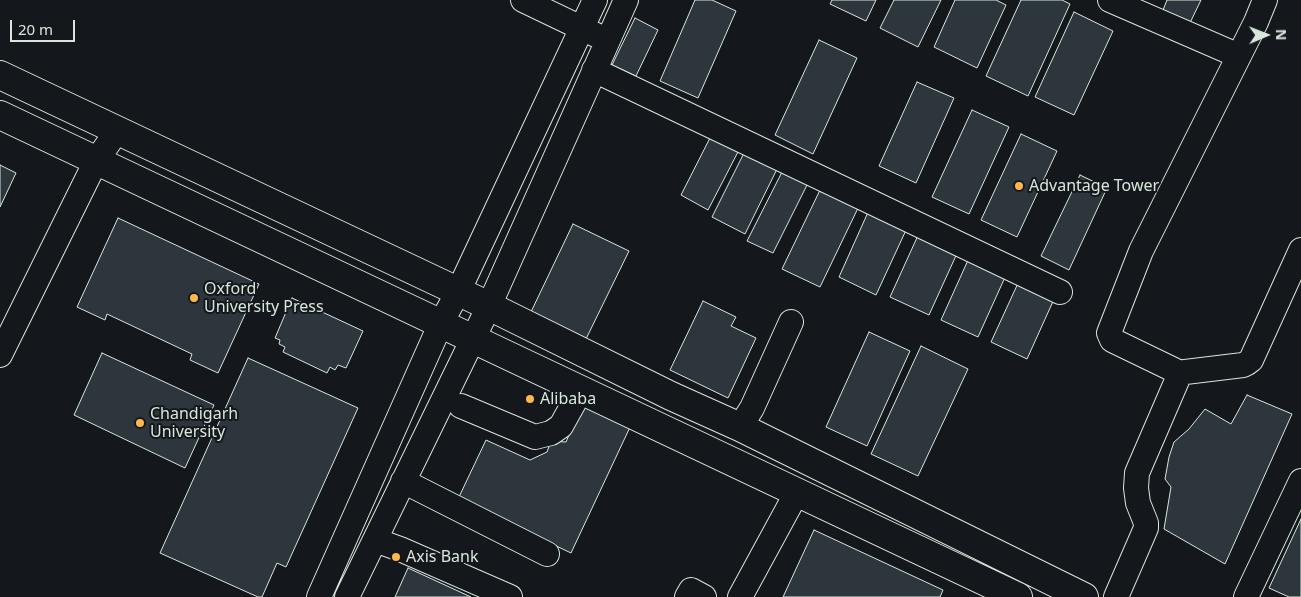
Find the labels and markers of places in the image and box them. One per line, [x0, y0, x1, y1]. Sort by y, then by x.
place label: Advantage Tower [1029, 176, 1159, 196]
marker: Advantage Tower [1013, 180, 1025, 192]
place label: Oxford University Press [204, 279, 324, 317]
marker: Oxford University Press [188, 292, 200, 304]
place label: Alibaba [540, 389, 596, 409]
marker: Alibaba [524, 393, 536, 405]
place label: Chandigarh University [150, 404, 238, 442]
marker: Chandigarh University [134, 417, 146, 429]
place label: Axis Bank [406, 547, 478, 567]
marker: Axis Bank [390, 551, 402, 563]

